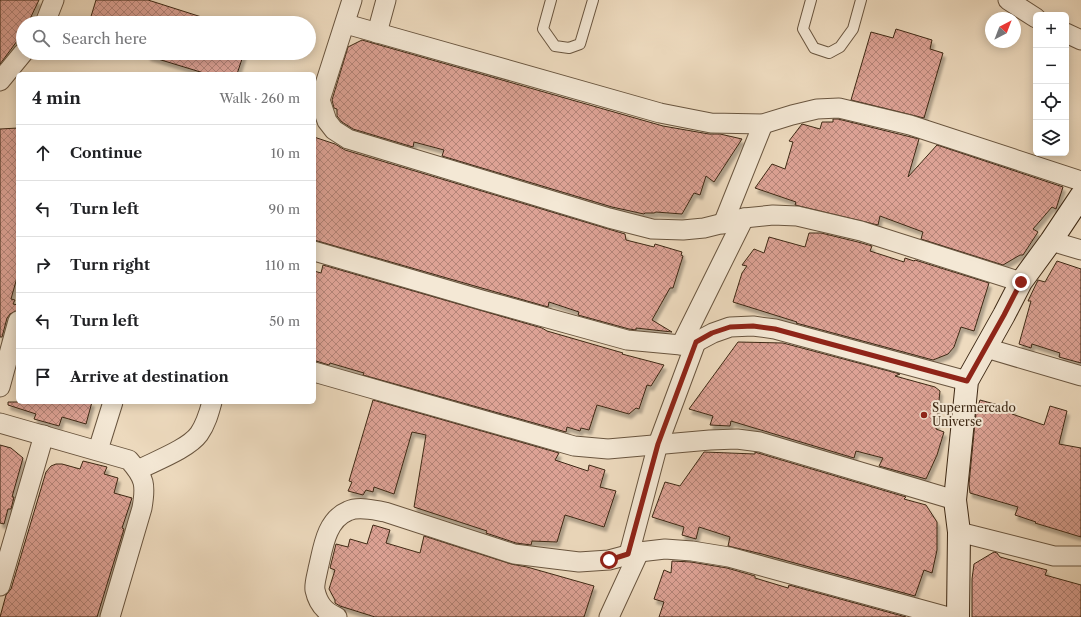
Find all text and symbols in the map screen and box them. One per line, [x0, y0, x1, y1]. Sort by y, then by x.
north arrow [985, 12, 1021, 48]
map controls [1033, 12, 1069, 156]
button: + [1033, 12, 1069, 48]
search box [16, 16, 316, 60]
icon: search [30, 27, 52, 49]
text: Search here [62, 29, 147, 48]
button: − [1033, 48, 1069, 84]
button: locate [1033, 84, 1069, 120]
text: 4 min [32, 88, 81, 108]
text: Walk · 260 m [219, 90, 300, 106]
button: layers [1033, 120, 1069, 156]
icon: ahead [32, 142, 54, 164]
text: Continue [70, 143, 142, 162]
text: 10 m [271, 145, 300, 161]
icon: left [32, 198, 54, 220]
text: Turn left [70, 199, 139, 218]
text: 90 m [269, 201, 300, 217]
icon: right [32, 254, 54, 276]
text: Turn right [70, 255, 150, 274]
text: 110 m [265, 257, 300, 273]
route end [1012, 273, 1030, 291]
icon: left [32, 310, 54, 332]
text: Turn left [70, 311, 139, 330]
text: 50 m [269, 313, 300, 329]
icon: arrive [32, 366, 54, 388]
text: Arrive at destination [70, 367, 229, 386]
place label: Supermercado Universe [932, 400, 1016, 429]
marker: Supermercado Universe [919, 410, 929, 420]
route start [600, 551, 618, 569]

